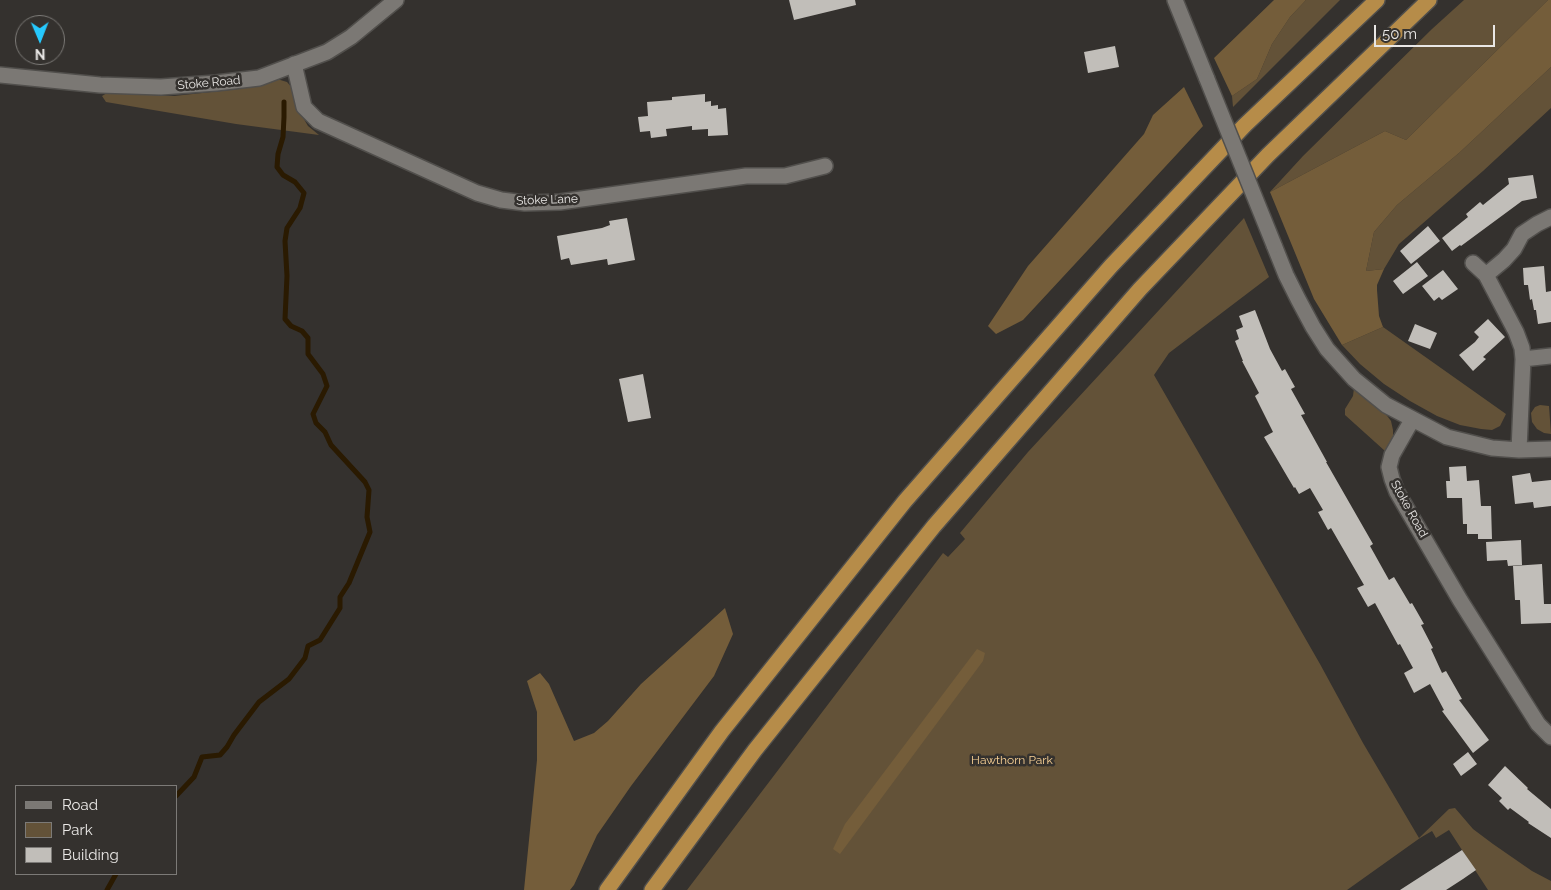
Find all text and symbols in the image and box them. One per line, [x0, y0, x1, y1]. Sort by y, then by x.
north arrow [15, 15, 65, 65]
scale bar [1376, 15, 1497, 47]
text: 50 m [1382, 25, 1417, 43]
text: N [35, 46, 46, 62]
street label: Stoke Road [177, 73, 241, 93]
street label: Stoke Lane [516, 192, 578, 208]
street label: Stoke Road [1387, 478, 1431, 540]
park label: Hawthorn Park [971, 753, 1053, 767]
legend [15, 785, 178, 875]
text: Road [62, 796, 98, 814]
text: Park [62, 821, 93, 839]
text: Building [62, 846, 119, 864]

